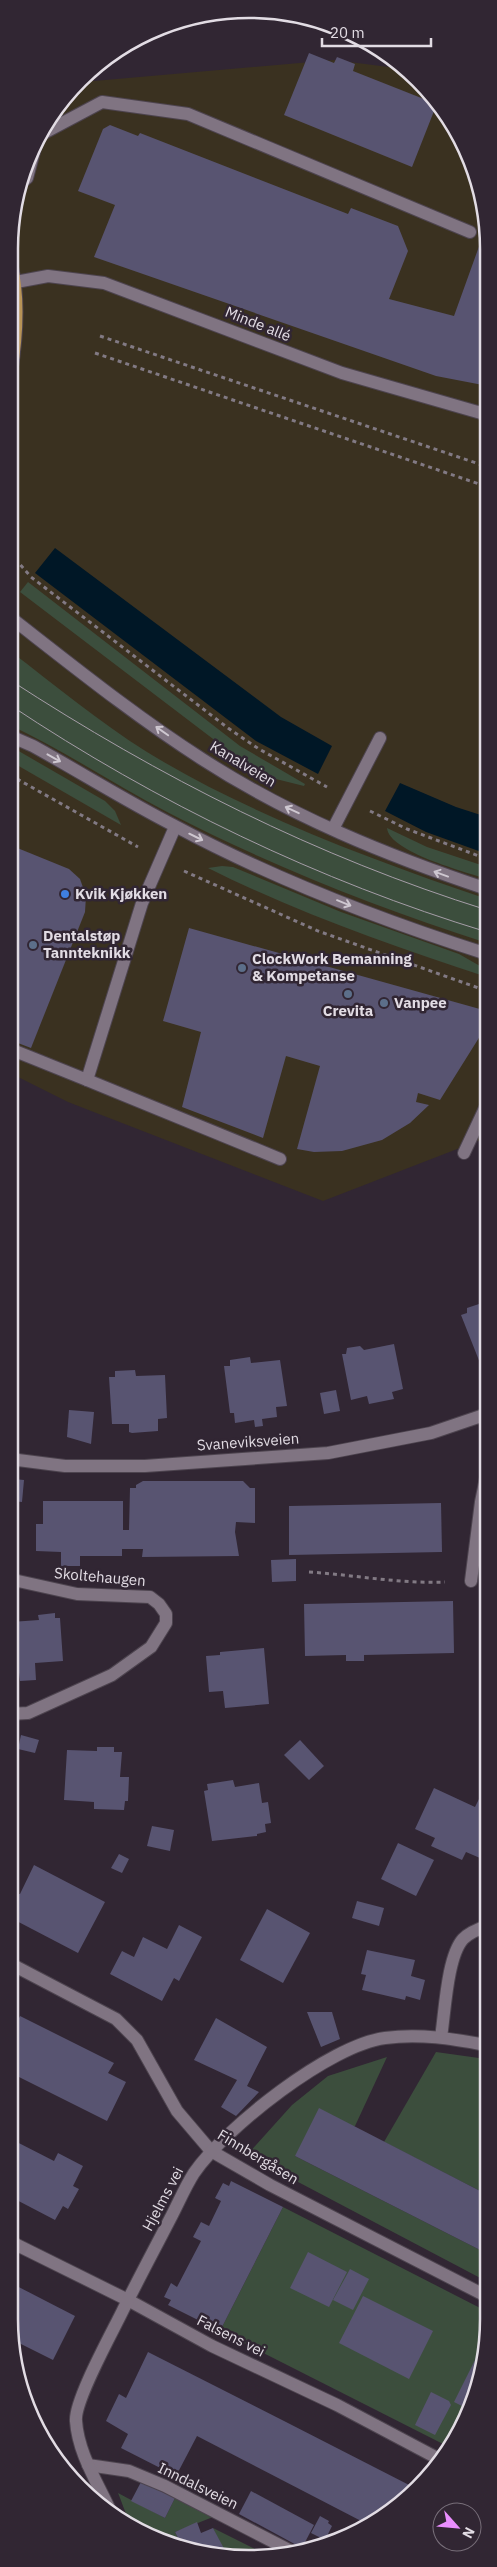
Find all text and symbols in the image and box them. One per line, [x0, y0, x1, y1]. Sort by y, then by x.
scale bar [322, 15, 431, 47]
text: 20 m [330, 23, 365, 42]
street label: Minde allé [223, 302, 294, 345]
one-way arrow [155, 726, 169, 736]
street label: Kanalveien [207, 736, 280, 791]
one-way arrow [46, 753, 60, 763]
one-way arrow [285, 804, 300, 814]
one-way arrow [188, 833, 203, 842]
one-way arrow [433, 868, 449, 878]
place label: Kvik Kjøkken [75, 884, 167, 903]
marker: Kvik Kjøkken [59, 888, 71, 900]
one-way arrow [336, 899, 351, 908]
place label: Dentalstøp Tannteknikk [43, 926, 131, 962]
marker: Dentalstøp Tannteknikk [27, 939, 39, 951]
place label: ClockWork Bemanning & Kompetanse [252, 949, 413, 985]
marker: ClockWork Bemanning & Kompetanse [236, 962, 248, 974]
marker: Crevita [342, 988, 354, 1000]
place label: Vanpee [394, 993, 447, 1012]
marker: Vanpee [378, 997, 390, 1009]
place label: Crevita [323, 1001, 374, 1020]
street label: Svaneviksveien [196, 1428, 300, 1455]
street label: Skoltehaugen [53, 1563, 147, 1590]
street label: Finnbergåsen [214, 2125, 302, 2188]
street label: Hjelms vei [138, 2163, 187, 2234]
street label: Falsens vei [194, 2310, 269, 2361]
street label: Inndalsveien [155, 2458, 241, 2513]
north arrow [432, 2502, 482, 2552]
text: N [458, 2524, 479, 2542]

